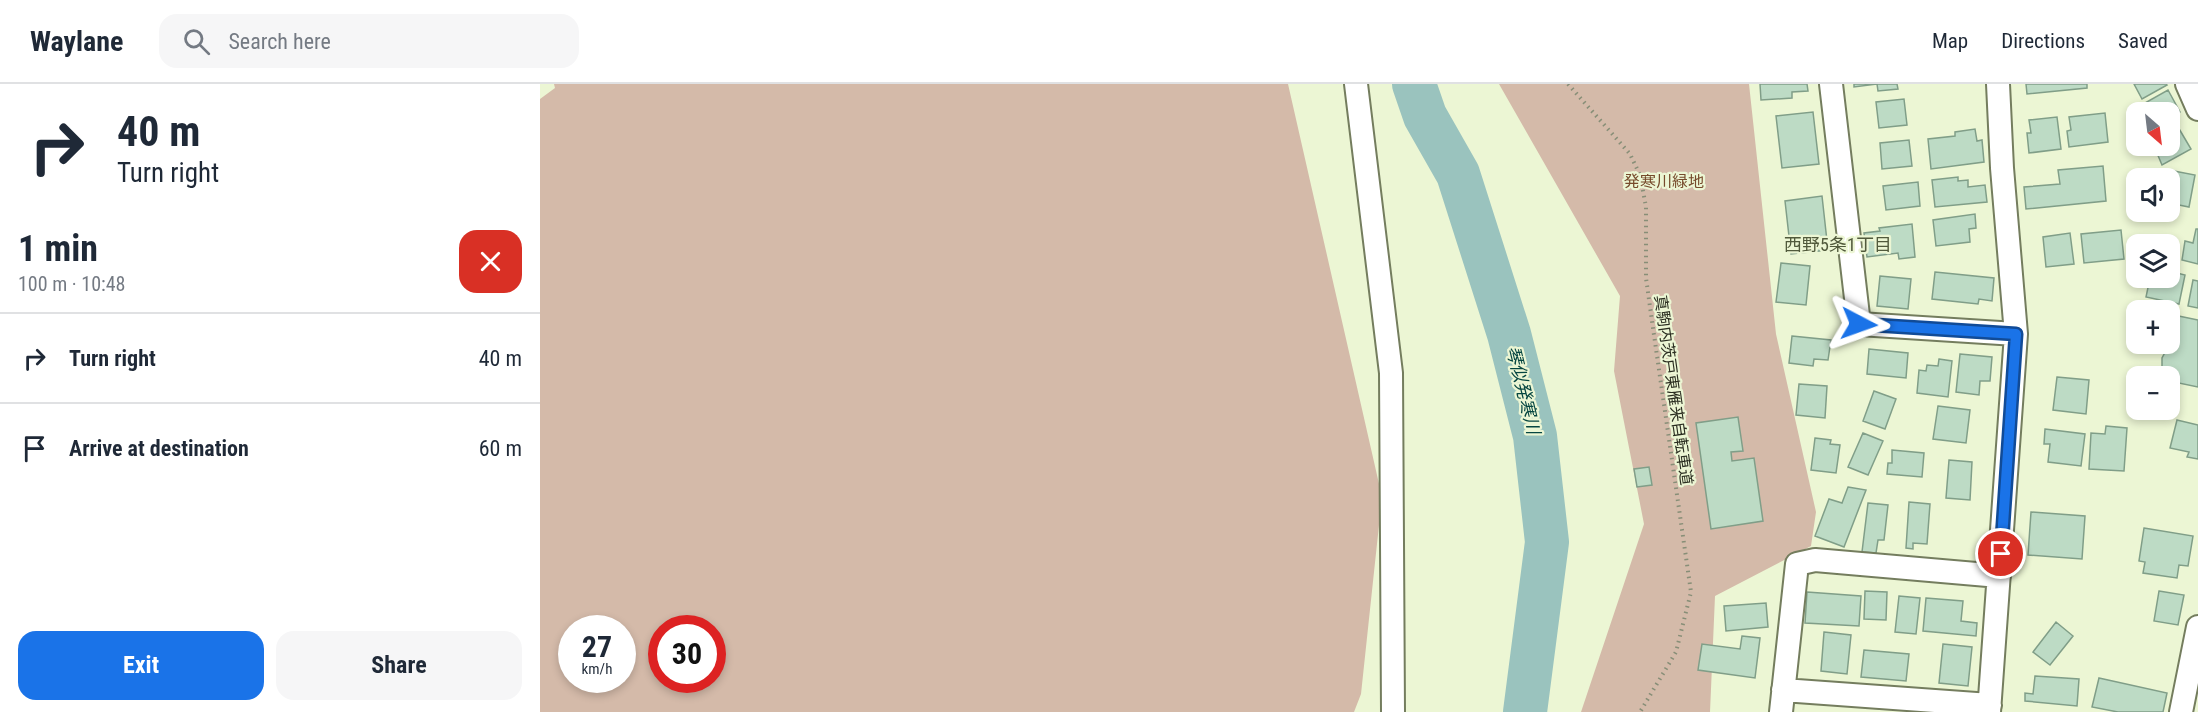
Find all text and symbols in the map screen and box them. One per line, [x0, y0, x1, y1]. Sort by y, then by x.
search box [159, 14, 579, 68]
text: Waylane [30, 25, 123, 58]
icon: search [180, 25, 213, 58]
text: Search here [228, 29, 331, 54]
text: Map [1932, 29, 1968, 53]
text: Directions [2001, 29, 2085, 53]
text: Saved [2118, 29, 2168, 53]
north arrow [2126, 102, 2180, 156]
map controls [2126, 102, 2180, 420]
text: 40 m [117, 107, 200, 156]
icon: right [18, 108, 96, 186]
text: Turn right [117, 157, 219, 189]
button: sound [2126, 168, 2180, 222]
park label: 発寒川緑地 [1624, 172, 1704, 191]
text: 1 min [18, 228, 98, 270]
button: close [459, 230, 522, 293]
district label: 西野5条1丁目 [1784, 234, 1892, 255]
button: layers [2126, 234, 2180, 288]
text: 100 m · 10:48 [18, 272, 125, 296]
position arrow [1827, 292, 1891, 356]
street label: 真駒内茨戸東雁来自転車道 [1651, 294, 1696, 486]
button: + [2126, 300, 2180, 354]
icon: right [18, 342, 51, 375]
water label: 琴似発寒川 [1502, 344, 1545, 438]
text: Turn right [69, 346, 156, 371]
text: 40 m [479, 346, 522, 371]
button: − [2126, 366, 2180, 420]
icon: arrive [18, 432, 51, 465]
text: Arrive at destination [69, 436, 249, 461]
text: 60 m [479, 436, 522, 461]
pin [1975, 528, 2026, 579]
icon: arrive [1984, 537, 2017, 570]
speed limit sign: 30 [648, 615, 726, 693]
text: 27 [582, 629, 612, 664]
button: Exit [18, 631, 264, 700]
button: Share [276, 631, 522, 700]
text: km/h [582, 660, 612, 678]

